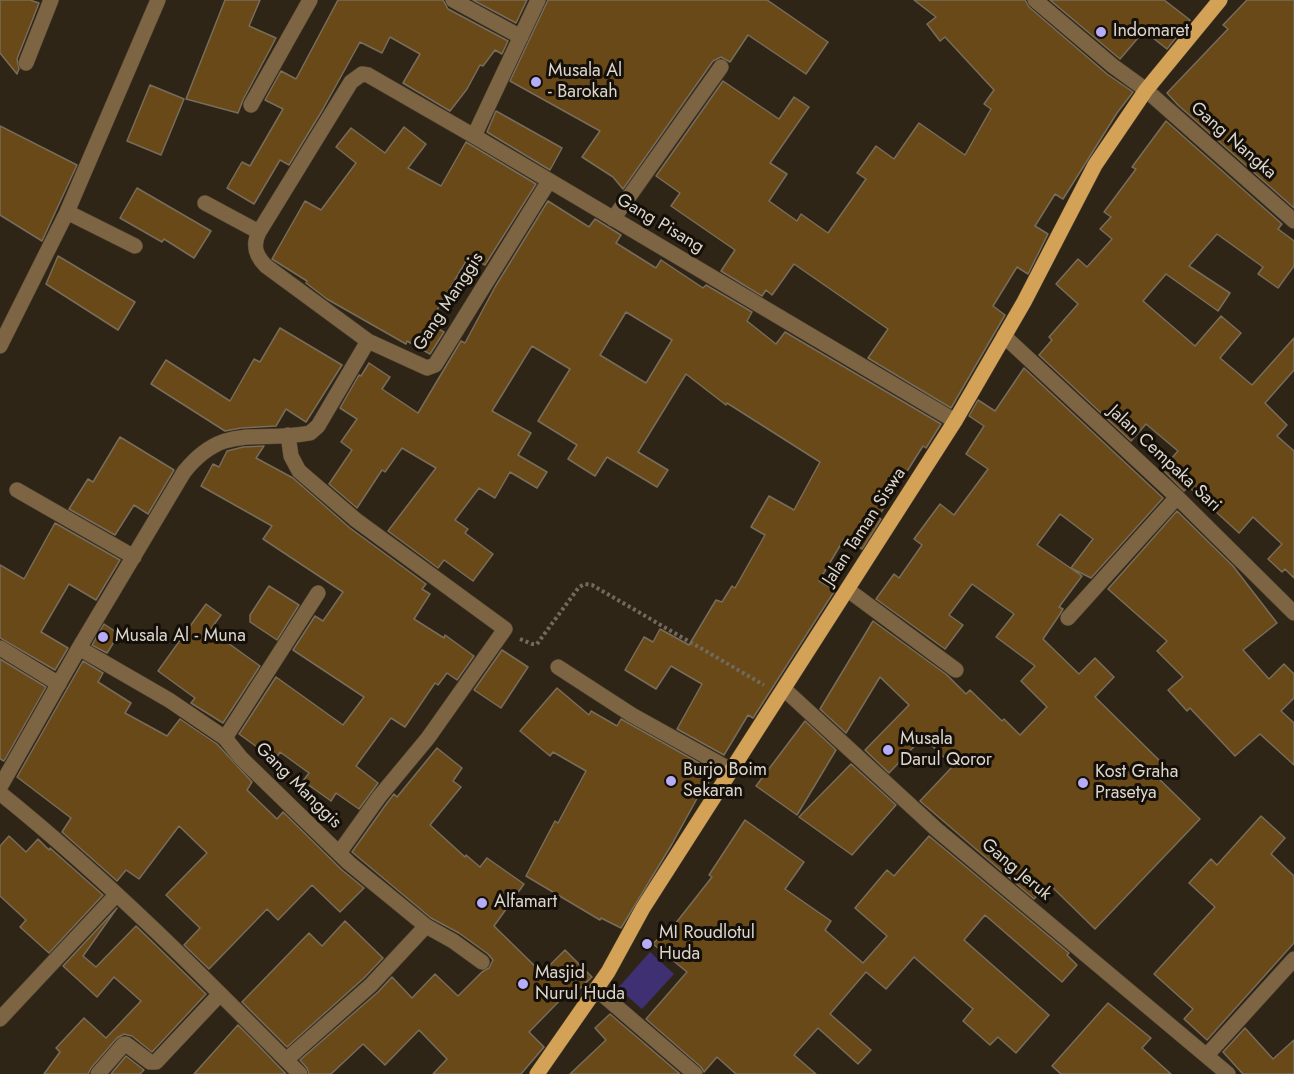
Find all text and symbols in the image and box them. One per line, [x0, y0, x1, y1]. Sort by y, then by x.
place label: Indomaret [1113, 21, 1189, 43]
marker: Indomaret [1094, 25, 1108, 39]
place label: Musala Al - Barokah [548, 61, 622, 104]
marker: Musala Al - Barokah [529, 75, 543, 89]
street label: Gang Nangka [1186, 98, 1280, 184]
street label: Gang Pisang [612, 190, 708, 258]
street label: Gang Manggis [409, 249, 489, 355]
street label: Jalan Cempaka Sari [1103, 401, 1225, 517]
street label: Jalan Taman Siswa [819, 464, 911, 590]
place label: Musala Al - Muna [115, 626, 246, 648]
marker: Musala Al - Muna [96, 630, 110, 644]
place label: Musala Darul Qoror [900, 729, 992, 771]
street label: Gang Manggis [250, 738, 346, 834]
marker: Musala Darul Qoror [881, 743, 895, 757]
place label: Burjo Boim Sekaran [683, 760, 767, 802]
place label: Kost Graha Prasetya [1095, 762, 1178, 804]
marker: Burjo Boim Sekaran [664, 774, 678, 788]
marker: Kost Graha Prasetya [1076, 776, 1090, 790]
street label: Gang Jeruk [977, 834, 1055, 906]
place label: Alfamart [494, 892, 557, 914]
marker: Alfamart [475, 896, 489, 910]
place label: MI Roudlotul Huda [659, 923, 755, 966]
marker: MI Roudlotul Huda [640, 937, 654, 951]
place label: Masjid Nurul Huda [535, 963, 625, 1006]
marker: Masjid Nurul Huda [516, 977, 530, 991]

